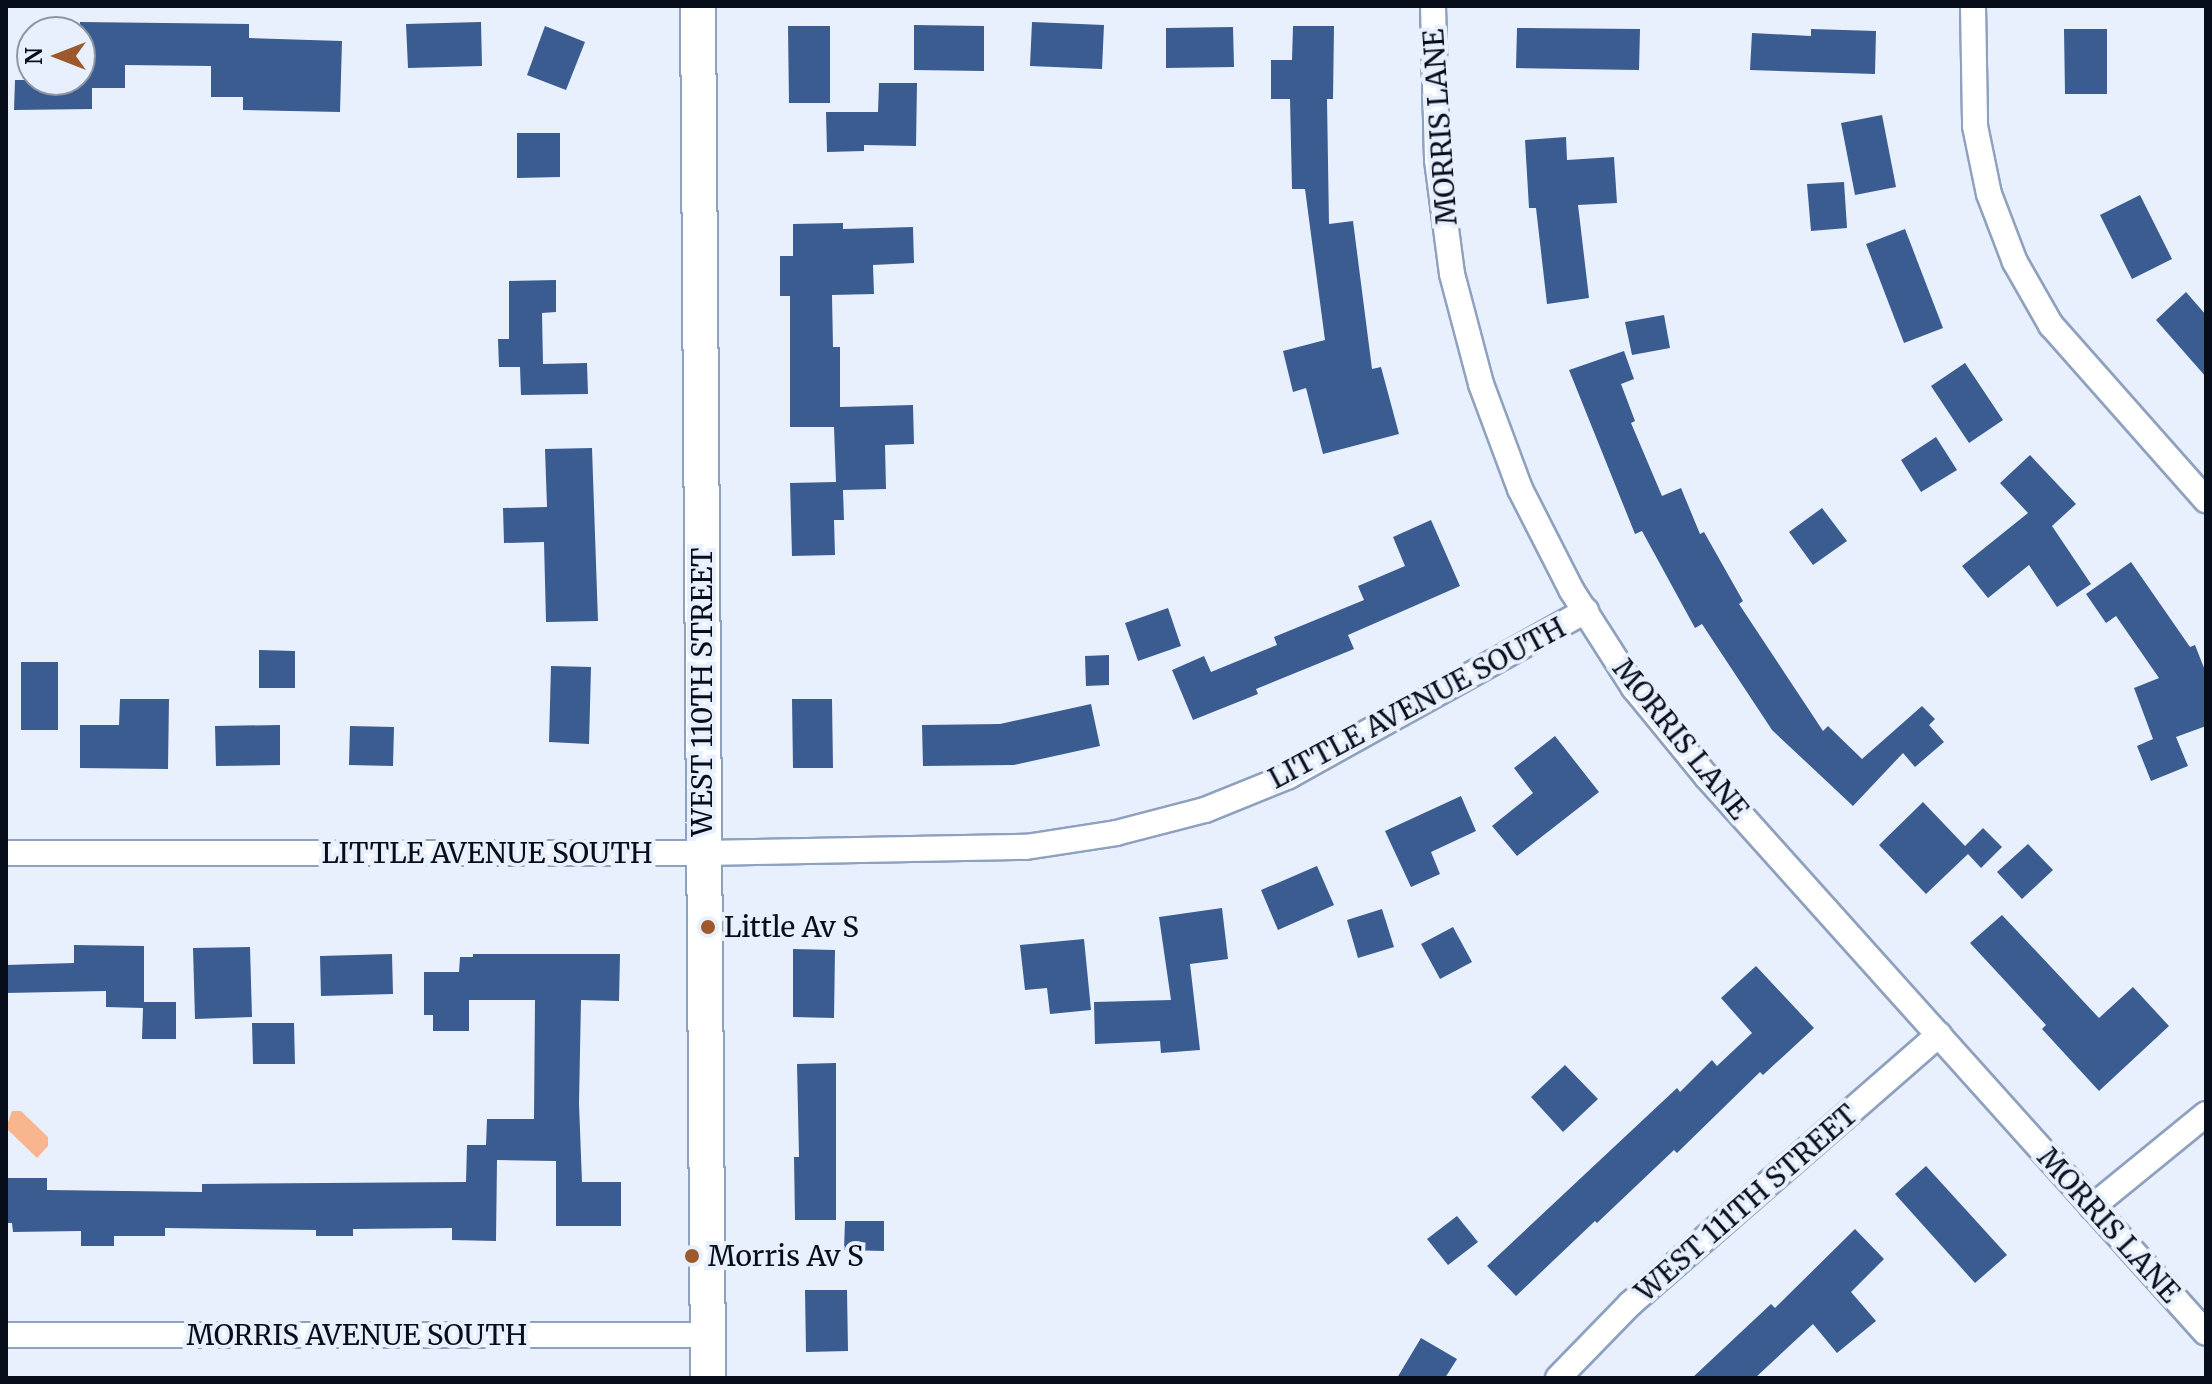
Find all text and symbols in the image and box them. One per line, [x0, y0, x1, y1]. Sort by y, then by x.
north arrow [16, 16, 96, 96]
street label: MORRIS LANE [1416, 28, 1464, 226]
text: N [20, 47, 48, 65]
street label: WEST 110TH STREET [685, 548, 719, 836]
street label: LITTLE AVENUE SOUTH [1263, 610, 1571, 796]
street label: MORRIS LANE [1606, 652, 1756, 826]
street label: LITTLE AVENUE SOUTH [321, 836, 653, 870]
place label: Little Av S [724, 910, 859, 944]
marker: Little Av S [699, 918, 717, 936]
street label: WEST 111TH STREET [1628, 1098, 1864, 1308]
street label: MORRIS LANE [2031, 1141, 2187, 1309]
place label: Morris Av S [708, 1239, 864, 1273]
marker: Morris Av S [683, 1247, 701, 1265]
street label: MORRIS AVENUE SOUTH [187, 1318, 527, 1352]

